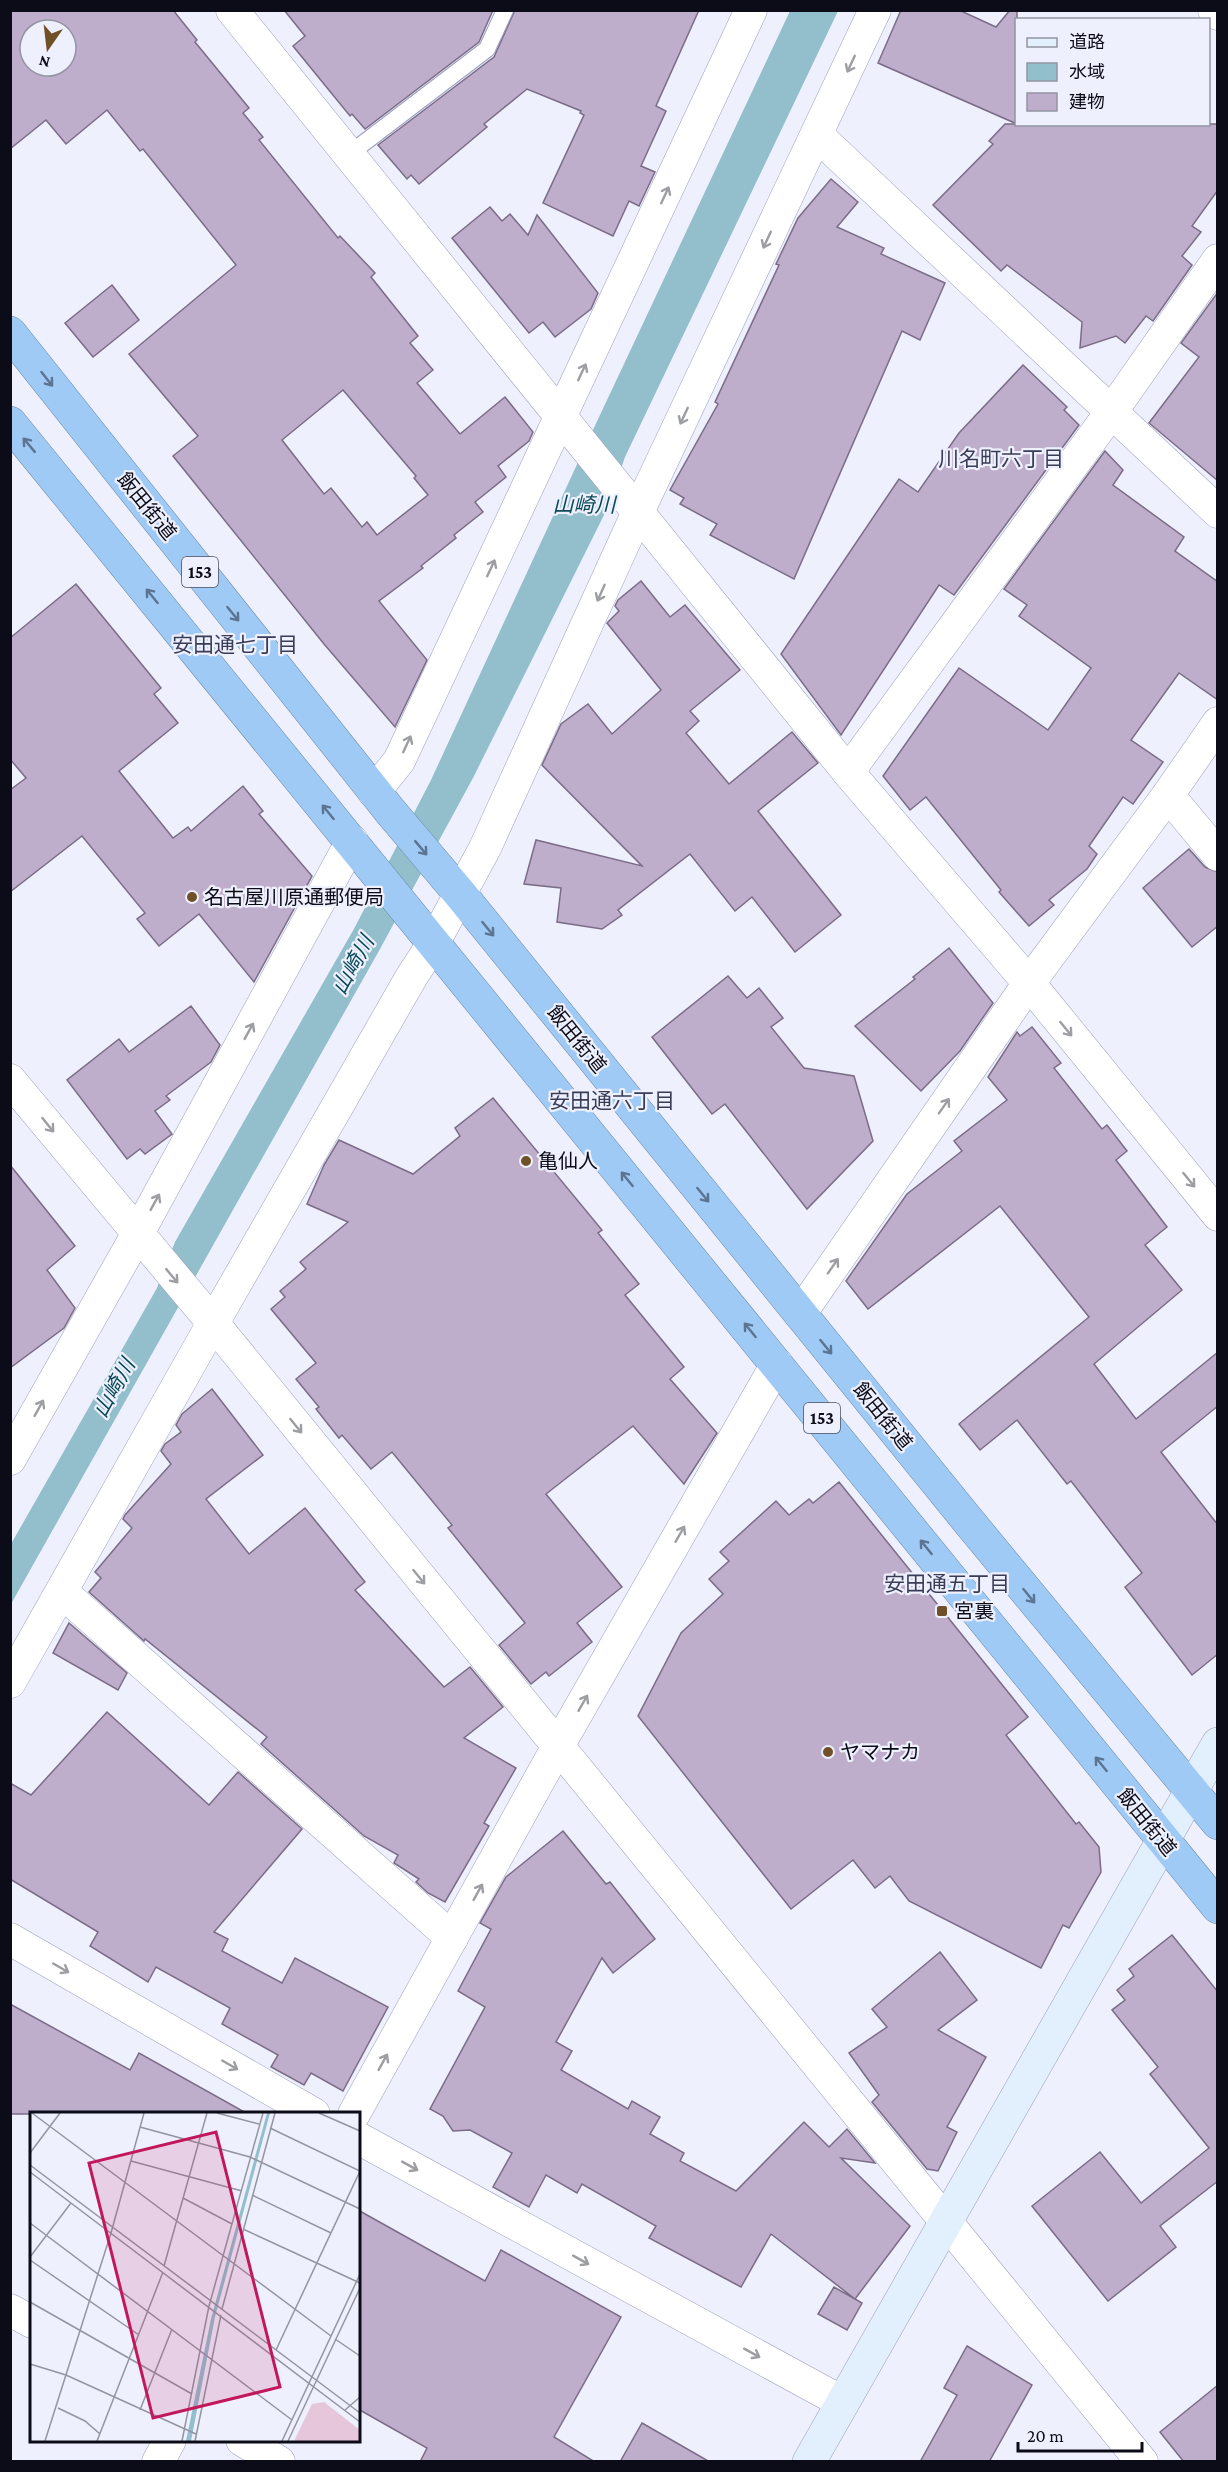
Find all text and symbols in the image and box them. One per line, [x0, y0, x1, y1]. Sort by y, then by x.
north arrow [18, 18, 78, 78]
legend [1015, 18, 1210, 126]
text: 道路 [1069, 32, 1105, 52]
text: N [37, 52, 52, 72]
one-way arrow [844, 54, 856, 72]
text: 水域 [1069, 62, 1105, 82]
text: 建物 [1069, 92, 1105, 112]
one-way arrow [659, 187, 671, 205]
one-way arrow [761, 230, 773, 248]
one-way arrow [577, 363, 589, 381]
one-way arrow [40, 371, 53, 387]
one-way arrow [677, 407, 689, 425]
one-way arrow [22, 438, 36, 453]
district label: 川名町六丁目 [938, 447, 1064, 471]
street label: 飯田街道 [113, 468, 181, 544]
water label: 山崎川 [553, 493, 617, 517]
road number: 153 [182, 557, 218, 587]
one-way arrow [485, 559, 497, 577]
one-way arrow [595, 583, 607, 601]
one-way arrow [146, 588, 159, 604]
one-way arrow [226, 606, 239, 622]
district label: 安田通七丁目 [172, 633, 298, 657]
one-way arrow [402, 735, 414, 753]
one-way arrow [322, 804, 335, 820]
one-way arrow [414, 840, 427, 856]
place label: 名古屋川原通郵便局 [204, 886, 384, 908]
marker: 名古屋川原通郵便局 [185, 890, 199, 904]
one-way arrow [482, 921, 495, 937]
water label: 山崎川 [327, 930, 380, 998]
street label: 飯田街道 [543, 1001, 611, 1077]
one-way arrow [1059, 1021, 1073, 1036]
one-way arrow [244, 1022, 255, 1040]
district label: 安田通六丁目 [549, 1089, 675, 1113]
one-way arrow [938, 1098, 950, 1115]
one-way arrow [41, 1117, 54, 1133]
place label: 亀仙人 [538, 1150, 598, 1172]
marker: 亀仙人 [519, 1154, 533, 1168]
one-way arrow [620, 1171, 633, 1187]
one-way arrow [1182, 1172, 1196, 1187]
one-way arrow [697, 1187, 710, 1203]
one-way arrow [149, 1194, 161, 1211]
one-way arrow [827, 1259, 839, 1275]
one-way arrow [165, 1268, 178, 1284]
one-way arrow [743, 1323, 756, 1339]
one-way arrow [820, 1339, 833, 1355]
water label: 山崎川 [88, 1353, 141, 1421]
street label: 飯田街道 [849, 1378, 917, 1454]
one-way arrow [34, 1400, 45, 1418]
road number: 153 [804, 1403, 840, 1433]
one-way arrow [289, 1418, 302, 1434]
one-way arrow [674, 1526, 686, 1543]
one-way arrow [920, 1539, 933, 1555]
one-way arrow [412, 1569, 425, 1585]
district label: 安田通五丁目 [884, 1572, 1010, 1596]
one-way arrow [1023, 1587, 1036, 1603]
place label: 宮裏 [954, 1600, 994, 1622]
marker: 宮裏 [935, 1604, 949, 1618]
one-way arrow [577, 1695, 589, 1712]
place label: ヤマナカ [840, 1741, 920, 1763]
marker: ヤマナカ [821, 1745, 835, 1759]
one-way arrow [1094, 1757, 1108, 1772]
street label: 飯田街道 [1113, 1784, 1181, 1860]
one-way arrow [472, 1884, 484, 1901]
one-way arrow [52, 1963, 69, 1975]
one-way arrow [378, 2054, 389, 2072]
one-way arrow [222, 2060, 239, 2072]
inset map [30, 2112, 360, 2442]
one-way arrow [401, 2160, 418, 2172]
one-way arrow [572, 2254, 589, 2266]
one-way arrow [743, 2348, 761, 2359]
scale bar [1018, 2415, 1142, 2453]
text: 20 m [1027, 2426, 1064, 2446]

